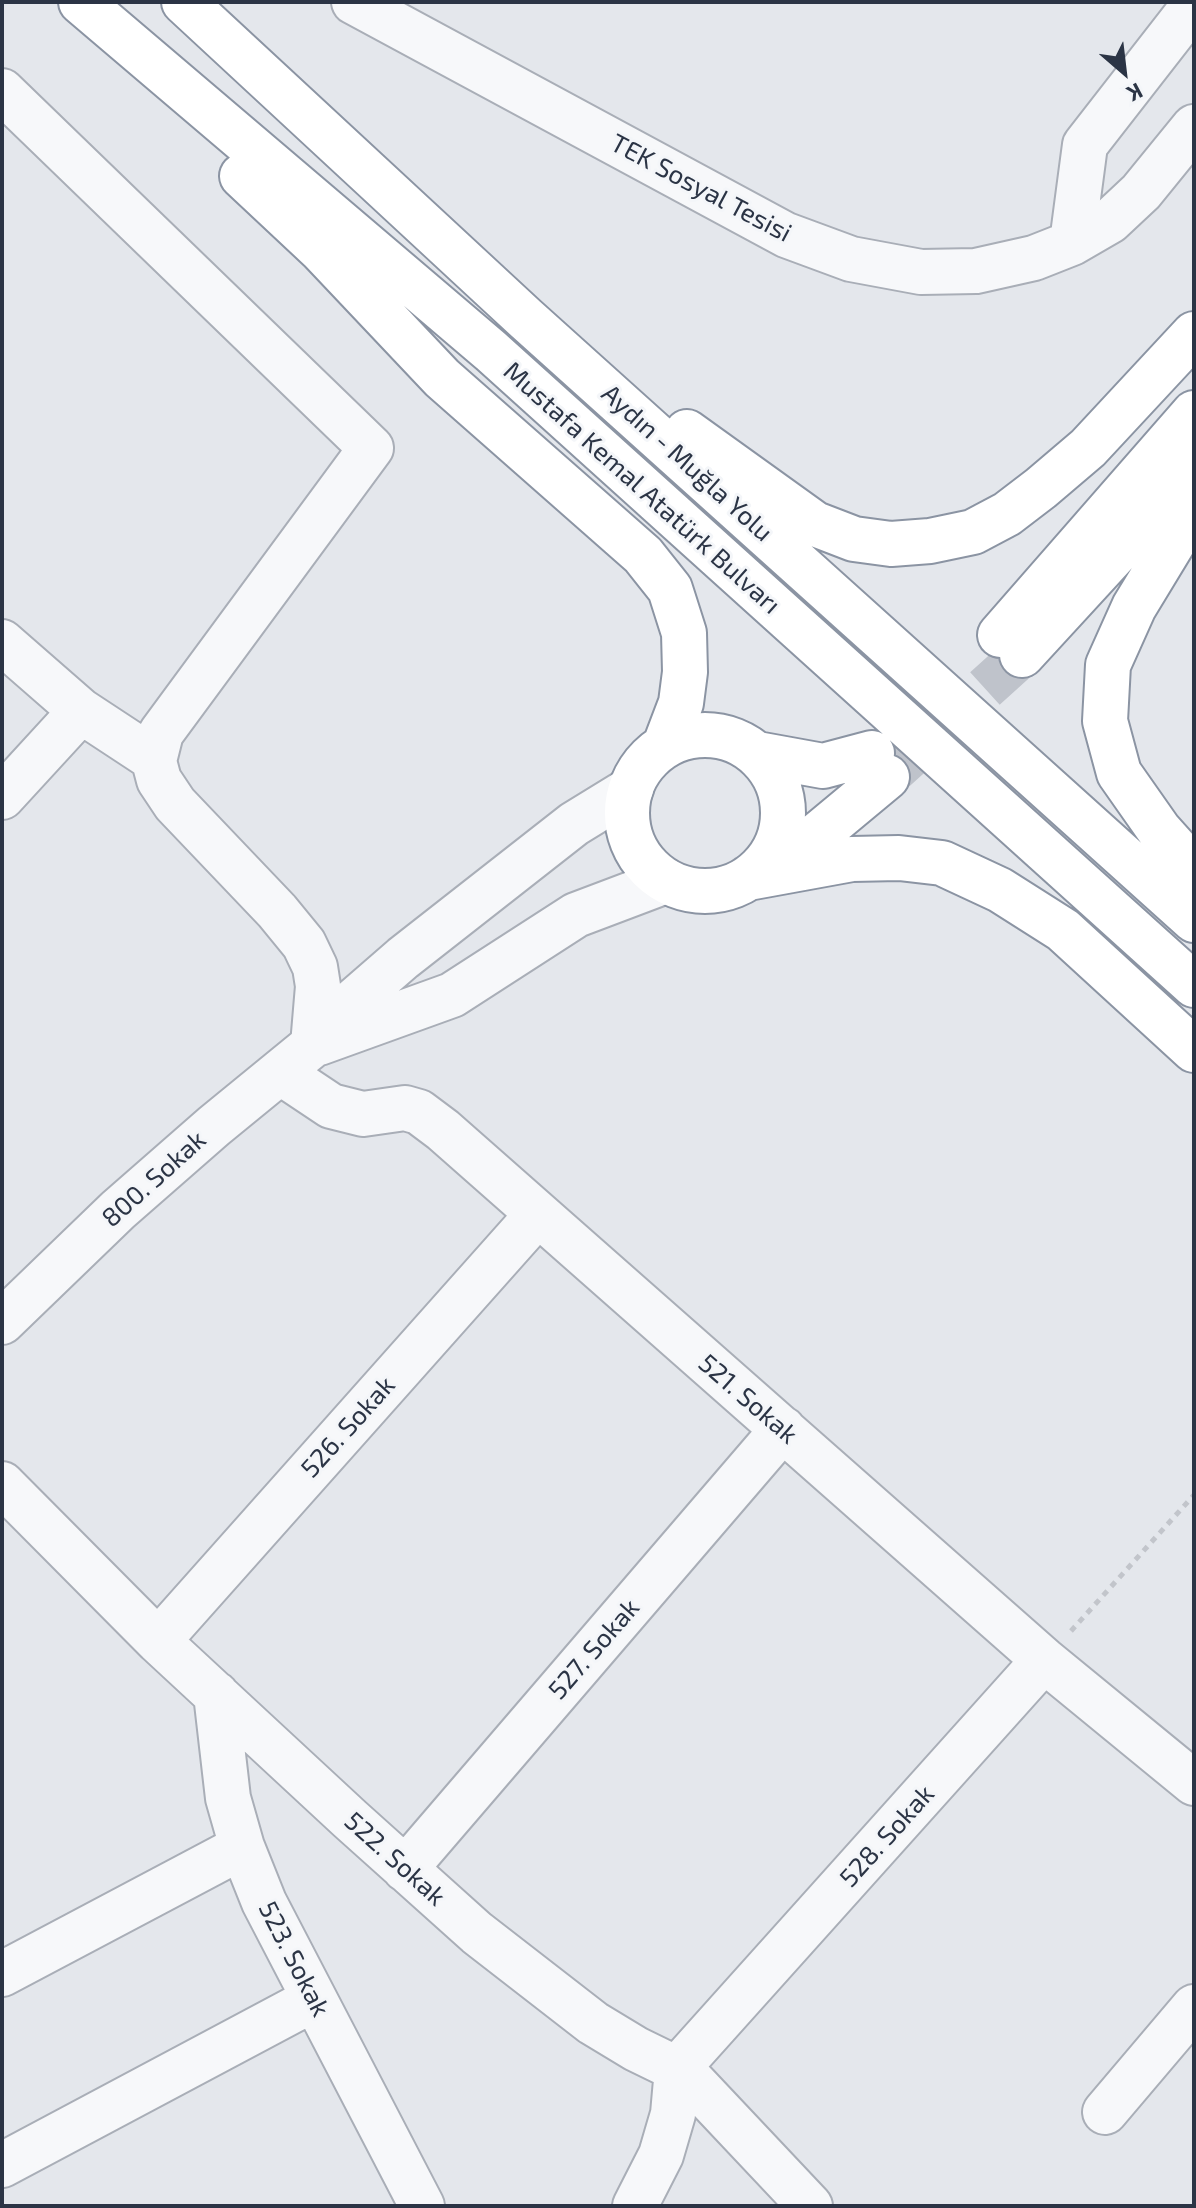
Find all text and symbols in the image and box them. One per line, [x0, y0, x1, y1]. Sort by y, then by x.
north arrow [1084, 32, 1164, 112]
text: K [1123, 78, 1148, 108]
street label: TEK Sosyal Tesisi [605, 127, 797, 249]
street label: Mustafa Kemal Atatürk Bulvarı [497, 355, 787, 621]
street label: Aydın - Muğla Yolu [595, 378, 779, 548]
street label: 800. Sokak [96, 1124, 212, 1234]
street label: 521. Sokak [692, 1348, 804, 1450]
street label: 526. Sokak [294, 1370, 402, 1484]
street label: 527. Sokak [542, 1593, 646, 1705]
street label: 528. Sokak [833, 1779, 941, 1893]
street label: 522. Sokak [338, 1806, 452, 1912]
street label: 523. Sokak [252, 1896, 336, 2022]

